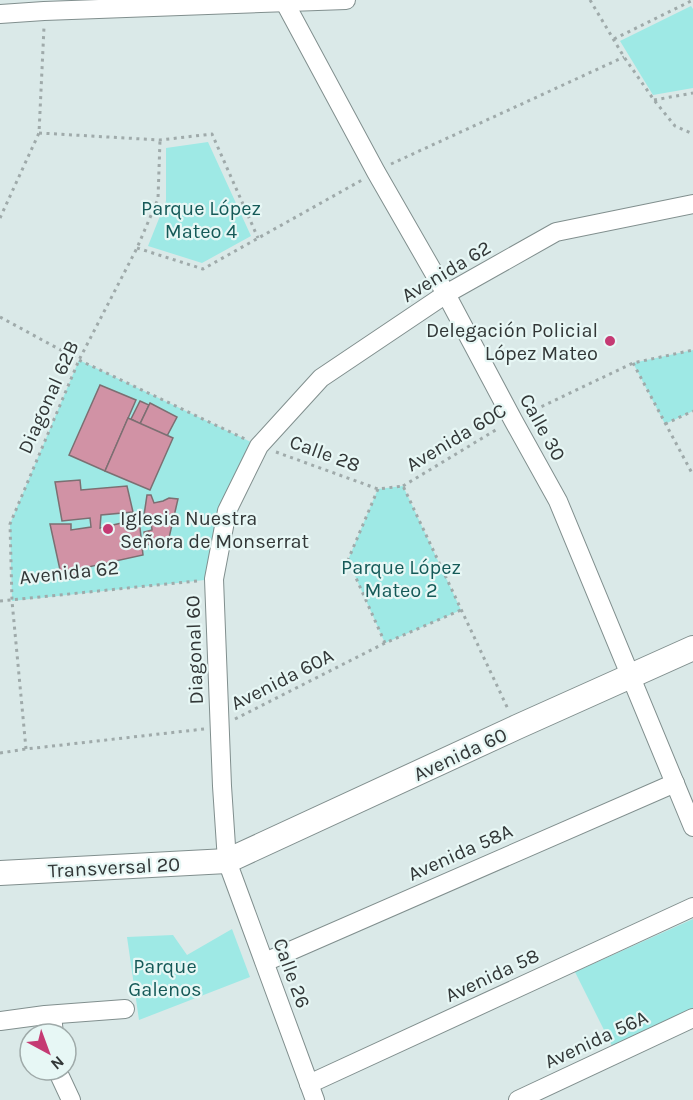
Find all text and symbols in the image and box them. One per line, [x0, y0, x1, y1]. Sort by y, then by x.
park label: Parque López Mateo 4 [141, 197, 261, 243]
street label: Avenida 62 [397, 236, 495, 307]
place label: Delegación Policial López Mateo [426, 319, 598, 365]
marker: Delegación Policial López Mateo [603, 334, 617, 348]
street label: Diagonal 62B [13, 337, 84, 457]
street label: Calle 30 [515, 390, 570, 465]
street label: Avenida 60C [402, 399, 510, 476]
street label: Calle 28 [286, 430, 363, 477]
place label: Iglesia Nuestra Señora de Monserrat [120, 507, 309, 553]
marker: Iglesia Nuestra Señora de Monserrat [101, 522, 115, 536]
street label: Avenida 62 [18, 556, 120, 589]
park label: Parque López Mateo 2 [341, 556, 461, 602]
street label: Diagonal 60 [181, 595, 208, 705]
street label: Avenida 60A [227, 644, 337, 715]
street label: Avenida 60 [410, 723, 511, 786]
street label: Avenida 58A [404, 819, 516, 886]
street label: Transversal 20 [47, 853, 181, 882]
street label: Calle 26 [268, 935, 315, 1011]
street label: Avenida 58 [442, 944, 543, 1007]
park label: Parque Galenos [128, 955, 202, 1001]
street label: Avenida 56A [541, 1006, 651, 1073]
north arrow [18, 1022, 78, 1082]
text: N [47, 1052, 68, 1074]

